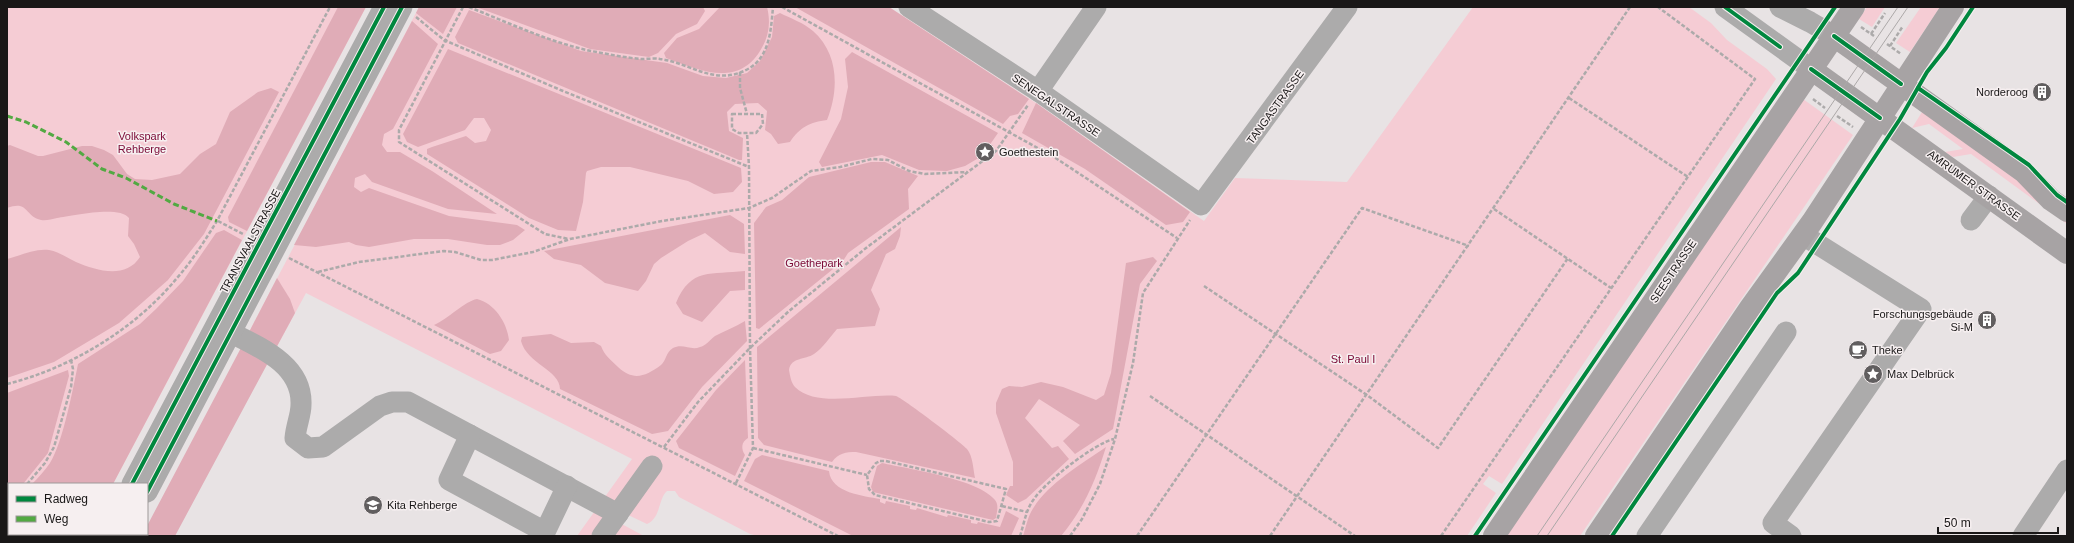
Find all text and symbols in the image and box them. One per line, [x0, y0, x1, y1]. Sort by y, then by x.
street label: TANGASTRASSE [1244, 68, 1306, 146]
street label: SENEGALSTRASSE [1010, 71, 1102, 139]
building icon: Norderoog [2031, 81, 2053, 103]
place label: Norderoog [1976, 86, 2028, 98]
park label: Volkspark Rehberge [118, 130, 166, 155]
place icon: Goethestein [974, 141, 996, 163]
place label: Goethestein [999, 146, 1058, 158]
street label: AMRUMER STRASSE [1925, 147, 2023, 223]
street label: TRANSVAALSTRASSE [217, 187, 283, 295]
street label: SEESTRASSE [1648, 237, 1698, 305]
park label: Goethepark [785, 257, 843, 269]
place label: Forschungsgebäude Si-M [1873, 308, 1973, 333]
building icon: Forschungsgebäude Si-M [1976, 309, 1998, 331]
cafe icon: Theke [1847, 339, 1869, 361]
place label: Theke [1872, 344, 1903, 356]
park label: St. Paul I [1331, 353, 1375, 365]
place icon: Max Delbrück [1862, 363, 1884, 385]
place label: Max Delbrück [1887, 368, 1955, 380]
legend [8, 483, 148, 535]
text: Radweg [44, 492, 88, 506]
school or university icon: Kita Rehberge [362, 494, 384, 516]
place label: Kita Rehberge [387, 499, 457, 511]
scale bar [1938, 509, 2058, 535]
text: Weg [44, 512, 68, 526]
text: 50 m [1944, 516, 1971, 530]

